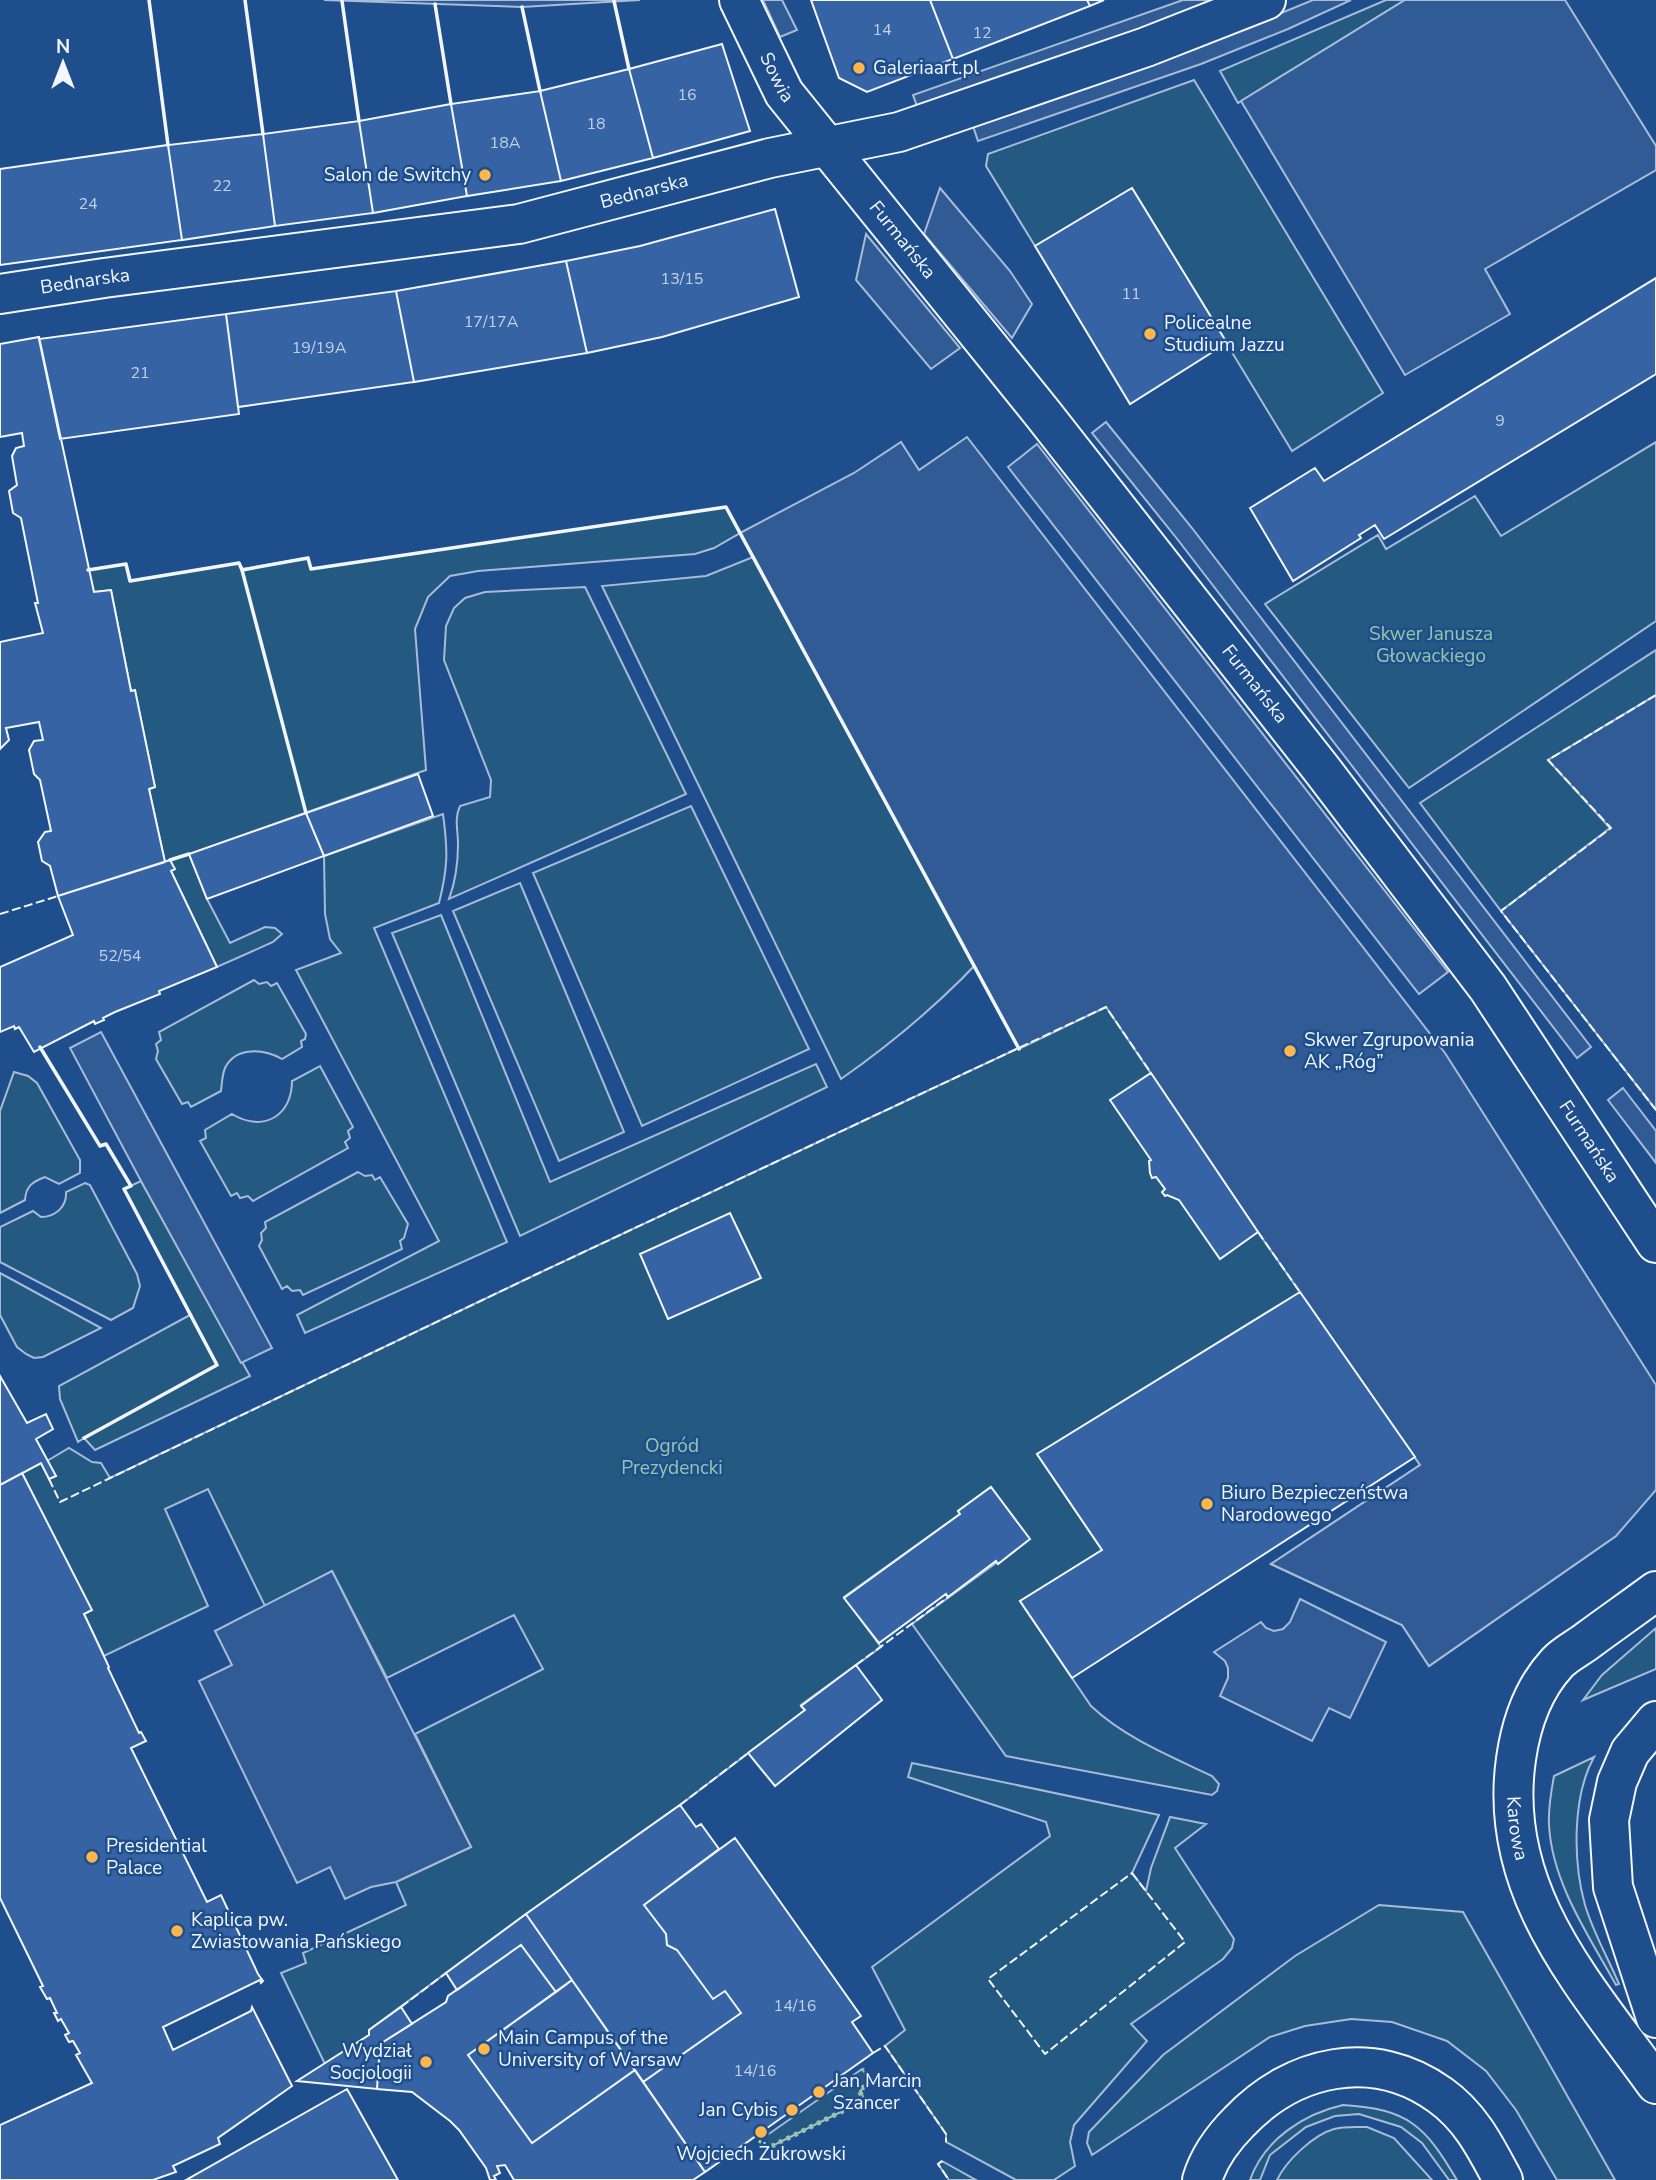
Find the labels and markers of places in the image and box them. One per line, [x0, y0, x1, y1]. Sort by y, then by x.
place label: Galeriaart.pl [873, 55, 979, 81]
marker: Galeriaart.pl [851, 60, 867, 76]
place label: Salon de Switchy [324, 162, 471, 188]
marker: Salon de Switchy [477, 167, 493, 183]
place label: Policealne Studium Jazzu [1164, 310, 1285, 358]
marker: Policealne Studium Jazzu [1142, 326, 1158, 342]
place label: Skwer Zgrupowania AK „Róg” [1304, 1027, 1475, 1075]
marker: Skwer Zgrupowania AK „Róg” [1282, 1043, 1298, 1059]
place label: Biuro Bezpieczeństwa Narodowego [1221, 1480, 1408, 1528]
marker: Biuro Bezpieczeństwa Narodowego [1199, 1496, 1215, 1512]
place label: Presidential Palace [106, 1833, 207, 1881]
marker: Presidential Palace [84, 1849, 100, 1865]
place label: Kaplica pw. Zwiastowania Pańskiego [191, 1907, 401, 1955]
marker: Kaplica pw. Zwiastowania Pańskiego [169, 1923, 185, 1939]
place label: Main Campus of the University of Warsaw [498, 2025, 682, 2073]
place label: Wydział Socjologii [330, 2038, 412, 2086]
marker: Main Campus of the University of Warsaw [476, 2041, 492, 2057]
marker: Wydział Socjologii [418, 2054, 434, 2070]
place label: Jan Marcin Szancer [832, 2068, 922, 2116]
marker: Jan Marcin Szancer [811, 2084, 827, 2100]
place label: Jan Cybis [698, 2097, 778, 2123]
marker: Jan Cybis [784, 2102, 800, 2118]
marker: Wojciech Żukrowski [753, 2124, 769, 2140]
place label: Wojciech Żukrowski [676, 2141, 846, 2167]

